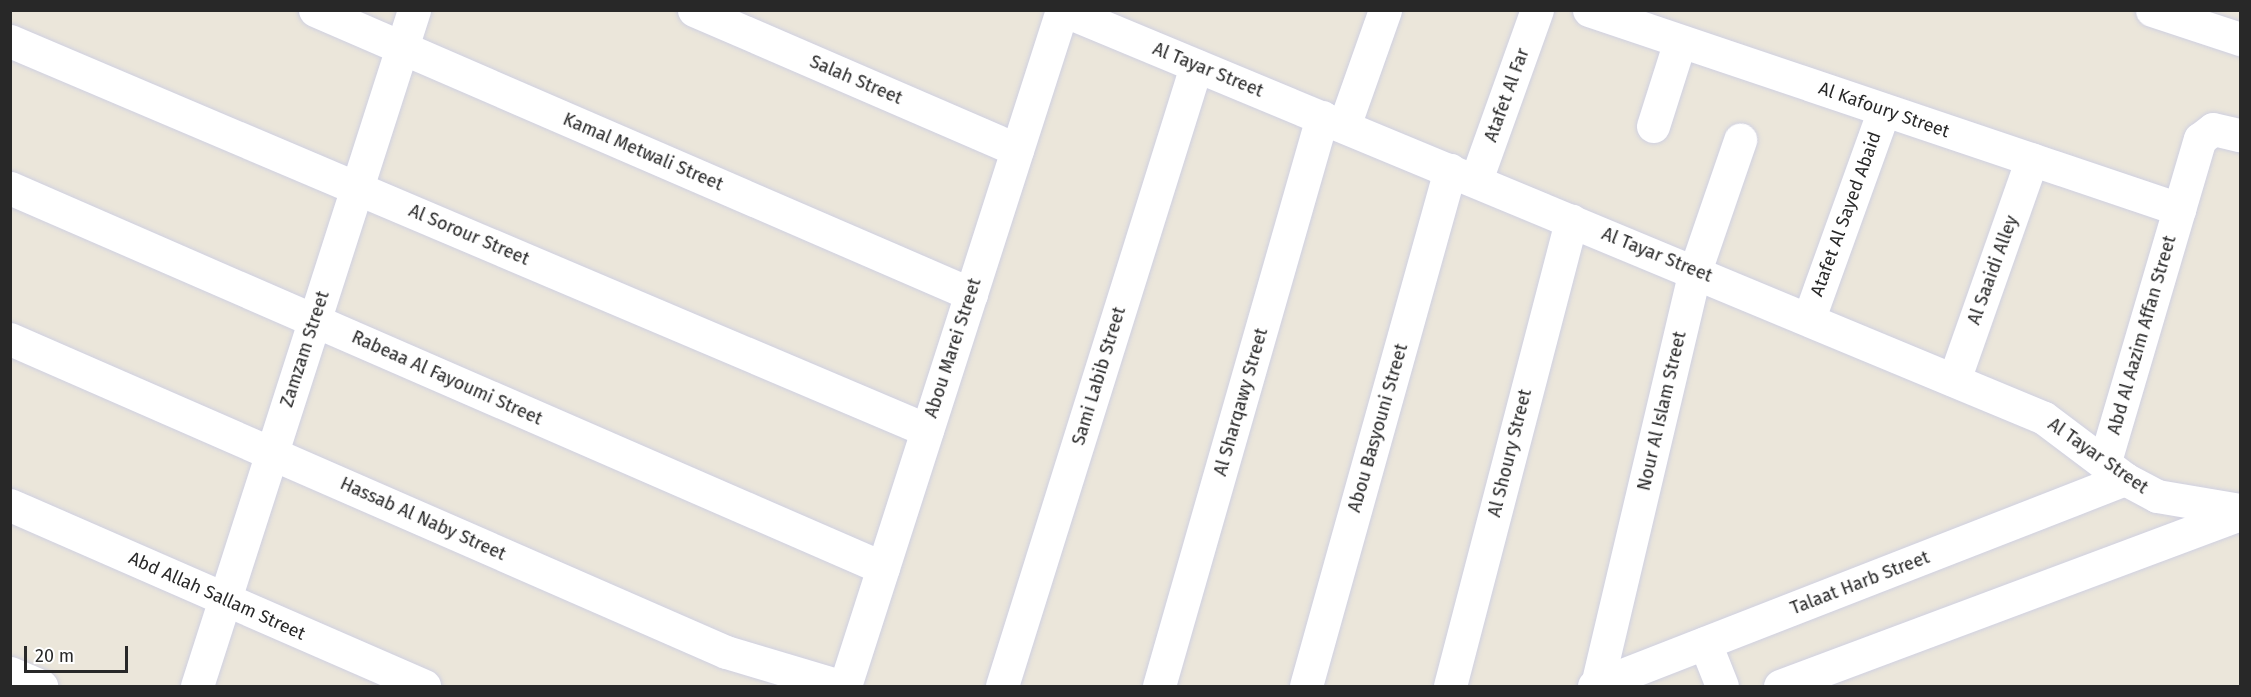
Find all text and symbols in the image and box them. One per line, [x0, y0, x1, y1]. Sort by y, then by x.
street label: Al Tayar Street [1150, 38, 1266, 102]
street label: Atafet Al Far [1480, 45, 1534, 145]
street label: Salah Street [806, 51, 906, 109]
street label: Al Kafoury Street [1816, 78, 1952, 142]
street label: Kamal Metwali Street [560, 108, 726, 196]
street label: Atafet Al Sayed Abaid [1806, 129, 1886, 299]
street label: Al Sorour Street [406, 200, 532, 270]
street label: Al Saaidi Alley [1963, 212, 2023, 328]
street label: Al Tayar Street [1599, 223, 1715, 287]
street label: Abd Al Aazim Affan Street [2103, 233, 2181, 437]
street label: Abou Marei Street [920, 275, 986, 421]
street label: Zamzam Street [276, 288, 334, 410]
street label: Sami Labib Street [1068, 304, 1130, 448]
street label: Rabeaa Al Fayoumi Street [348, 326, 546, 430]
street label: Al Sharqawy Street [1210, 326, 1272, 478]
street label: Nour Al Islam Street [1633, 329, 1691, 493]
street label: Abou Basyouni Street [1344, 341, 1412, 515]
street label: Al Shoury Street [1484, 387, 1536, 519]
street label: Al Tayar Street [2044, 414, 2152, 498]
street label: Hassab Al Naby Street [337, 473, 509, 565]
street label: Abd Allah Sallam Street [125, 547, 309, 645]
street label: Talaat Harb Street [1787, 547, 1933, 619]
scale bar [27, 634, 130, 672]
text: 20 m [35, 645, 74, 667]

